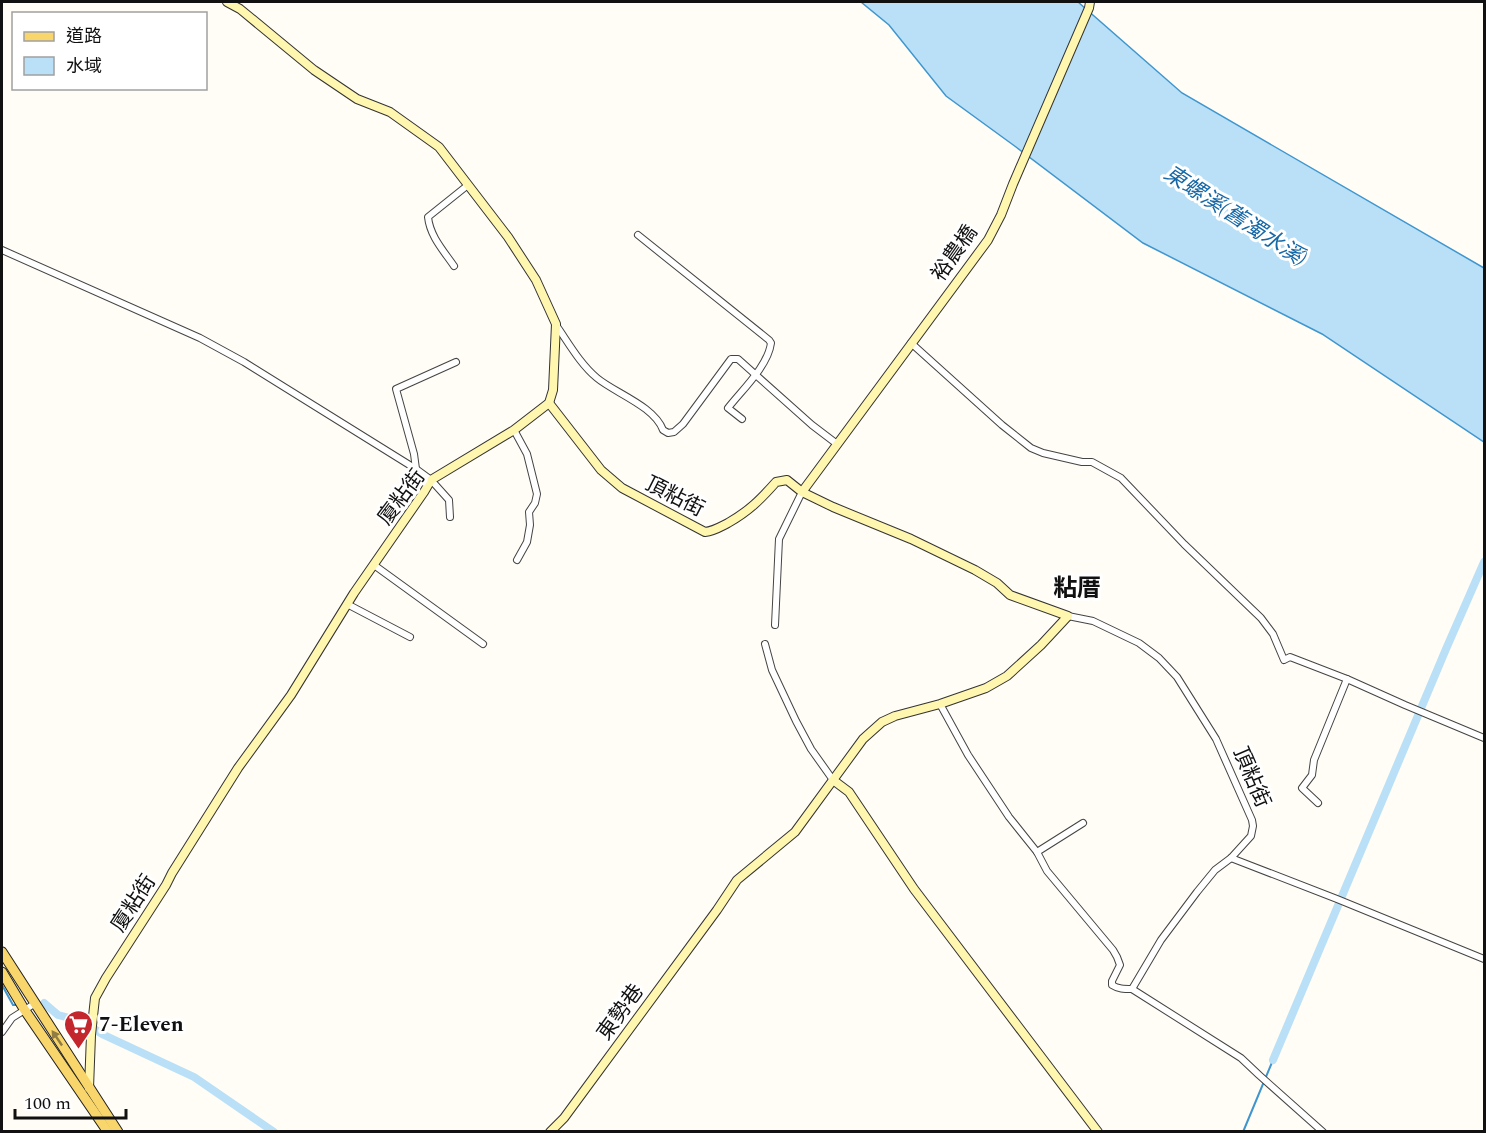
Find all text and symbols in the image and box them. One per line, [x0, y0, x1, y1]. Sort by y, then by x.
legend [12, 12, 207, 90]
text: 道路 [66, 23, 102, 50]
text: 水域 [66, 53, 102, 80]
water label: 東螺溪(舊濁水溪) [1157, 157, 1313, 275]
street label: 裕農橋 [924, 219, 986, 289]
street label: 廈粘街 [370, 463, 434, 532]
street label: 頂粘街 [639, 468, 710, 525]
district label: 粘厝 [1053, 571, 1101, 607]
street label: 頂粘街 [1224, 742, 1278, 813]
street label: 廈粘街 [103, 868, 164, 939]
street label: 東勢巷 [589, 978, 652, 1047]
supermarket icon: 7-Eleven [62, 1008, 94, 1050]
place label: 7-Eleven [99, 1009, 184, 1041]
one-way arrow [51, 1030, 63, 1046]
scale bar [15, 1082, 126, 1120]
text: 100 m [24, 1090, 71, 1117]

